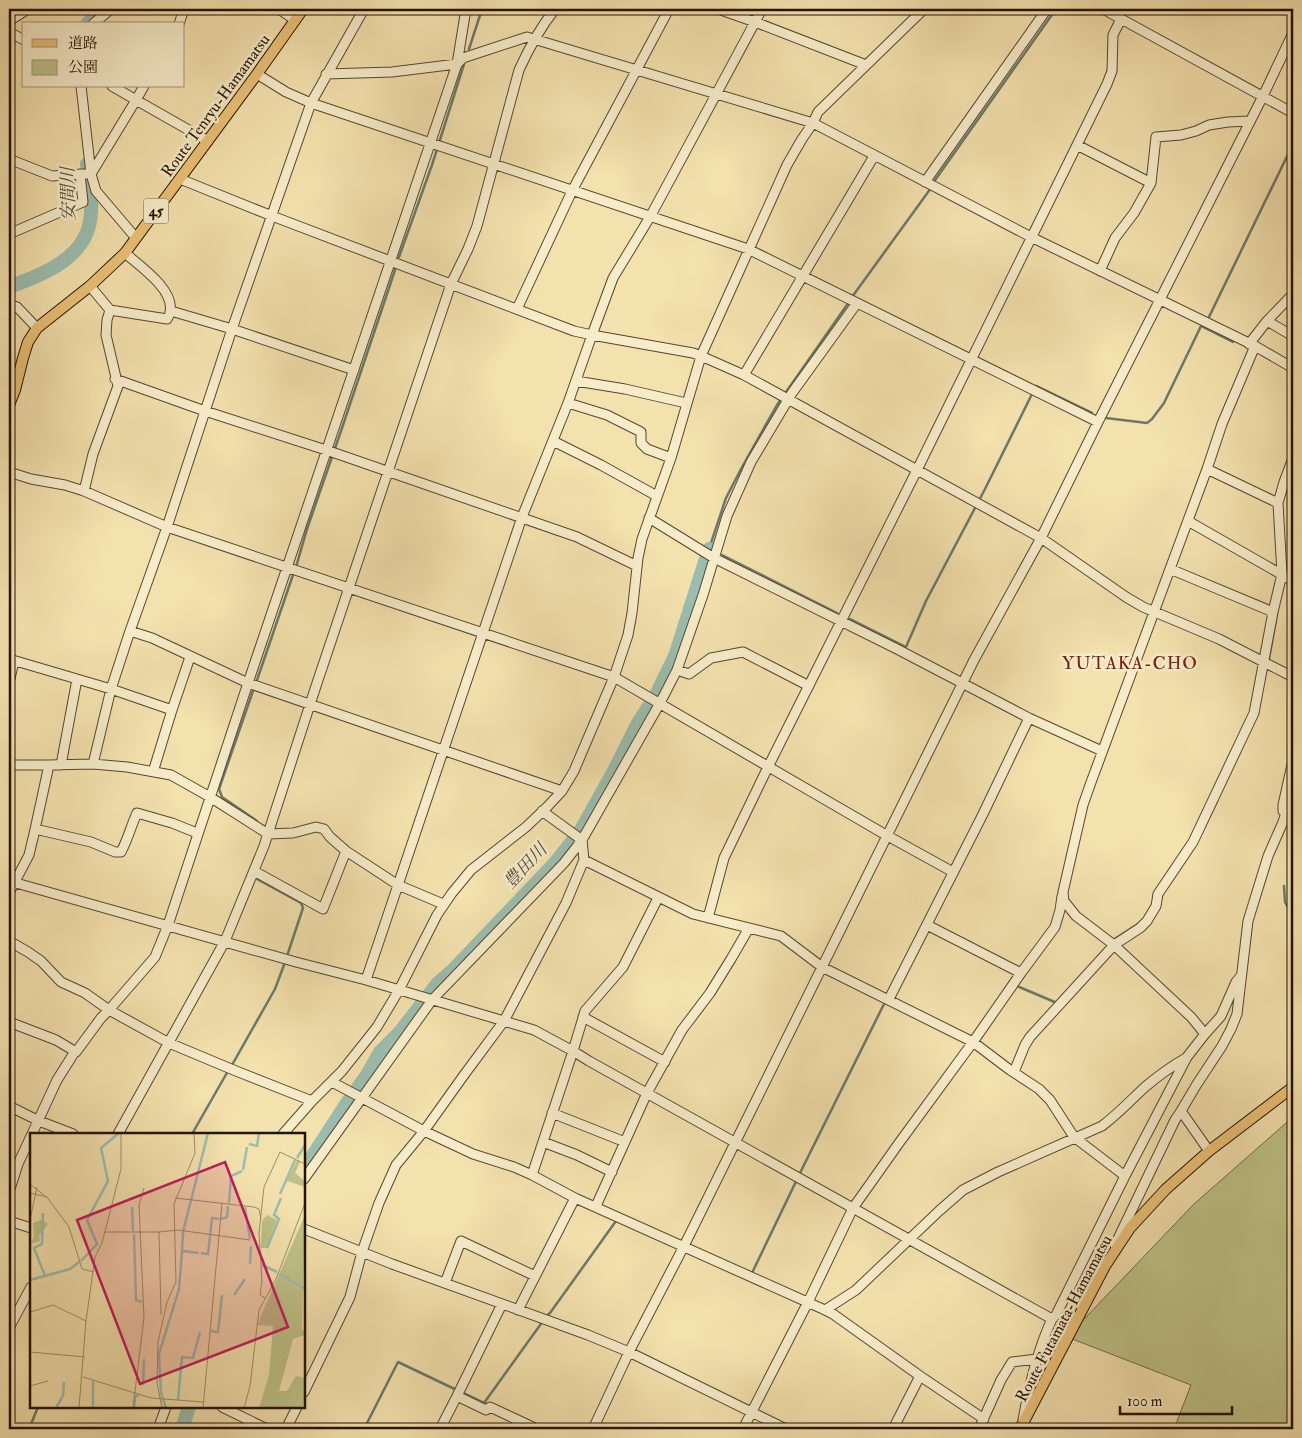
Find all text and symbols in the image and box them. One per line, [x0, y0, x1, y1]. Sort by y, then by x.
legend [22, 22, 185, 88]
street label: Route Tenryu-Hamamatsu [157, 30, 274, 181]
text: 道路 [68, 34, 98, 53]
text: 公園 [68, 58, 98, 77]
water label: 安間川 [56, 165, 80, 221]
road number: 45 [144, 198, 168, 224]
district label: YUTAKA-CHO [1062, 652, 1198, 675]
water label: 豊田川 [499, 837, 554, 894]
inset map [30, 1133, 305, 1408]
street label: Route Futamata-Hamamatsu [1011, 1232, 1116, 1405]
scale bar [1120, 1383, 1232, 1415]
text: 100 m [1127, 1392, 1163, 1411]

